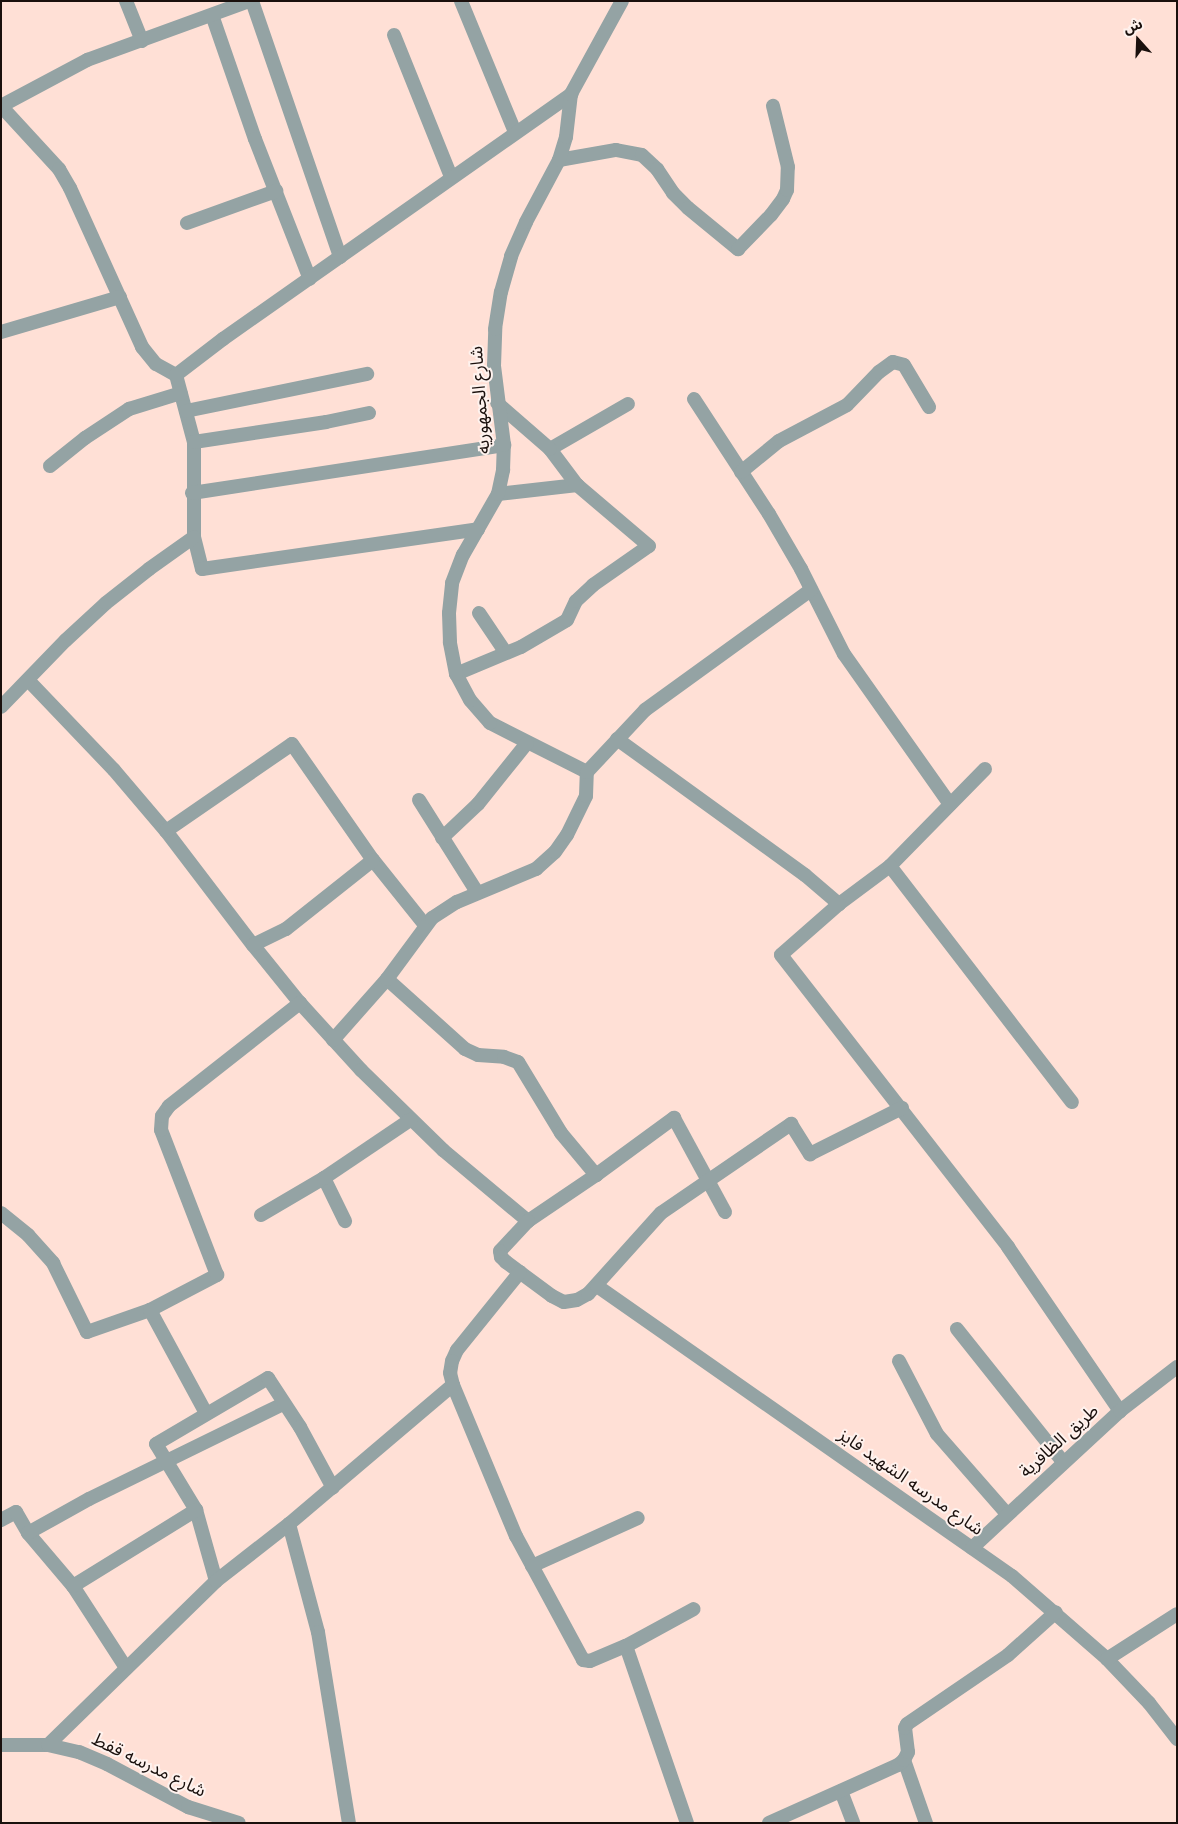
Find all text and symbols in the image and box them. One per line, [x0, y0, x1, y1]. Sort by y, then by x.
north arrow [1113, 15, 1163, 65]
text: ش [1121, 15, 1145, 37]
street label: شارع الجمهوريه [465, 345, 495, 455]
street label: طريق الظافرية [1015, 1400, 1103, 1482]
street label: شارع مدرسه الشهيد فايز [834, 1424, 988, 1540]
street label: شارع مدرسه قفط [89, 1728, 209, 1802]

